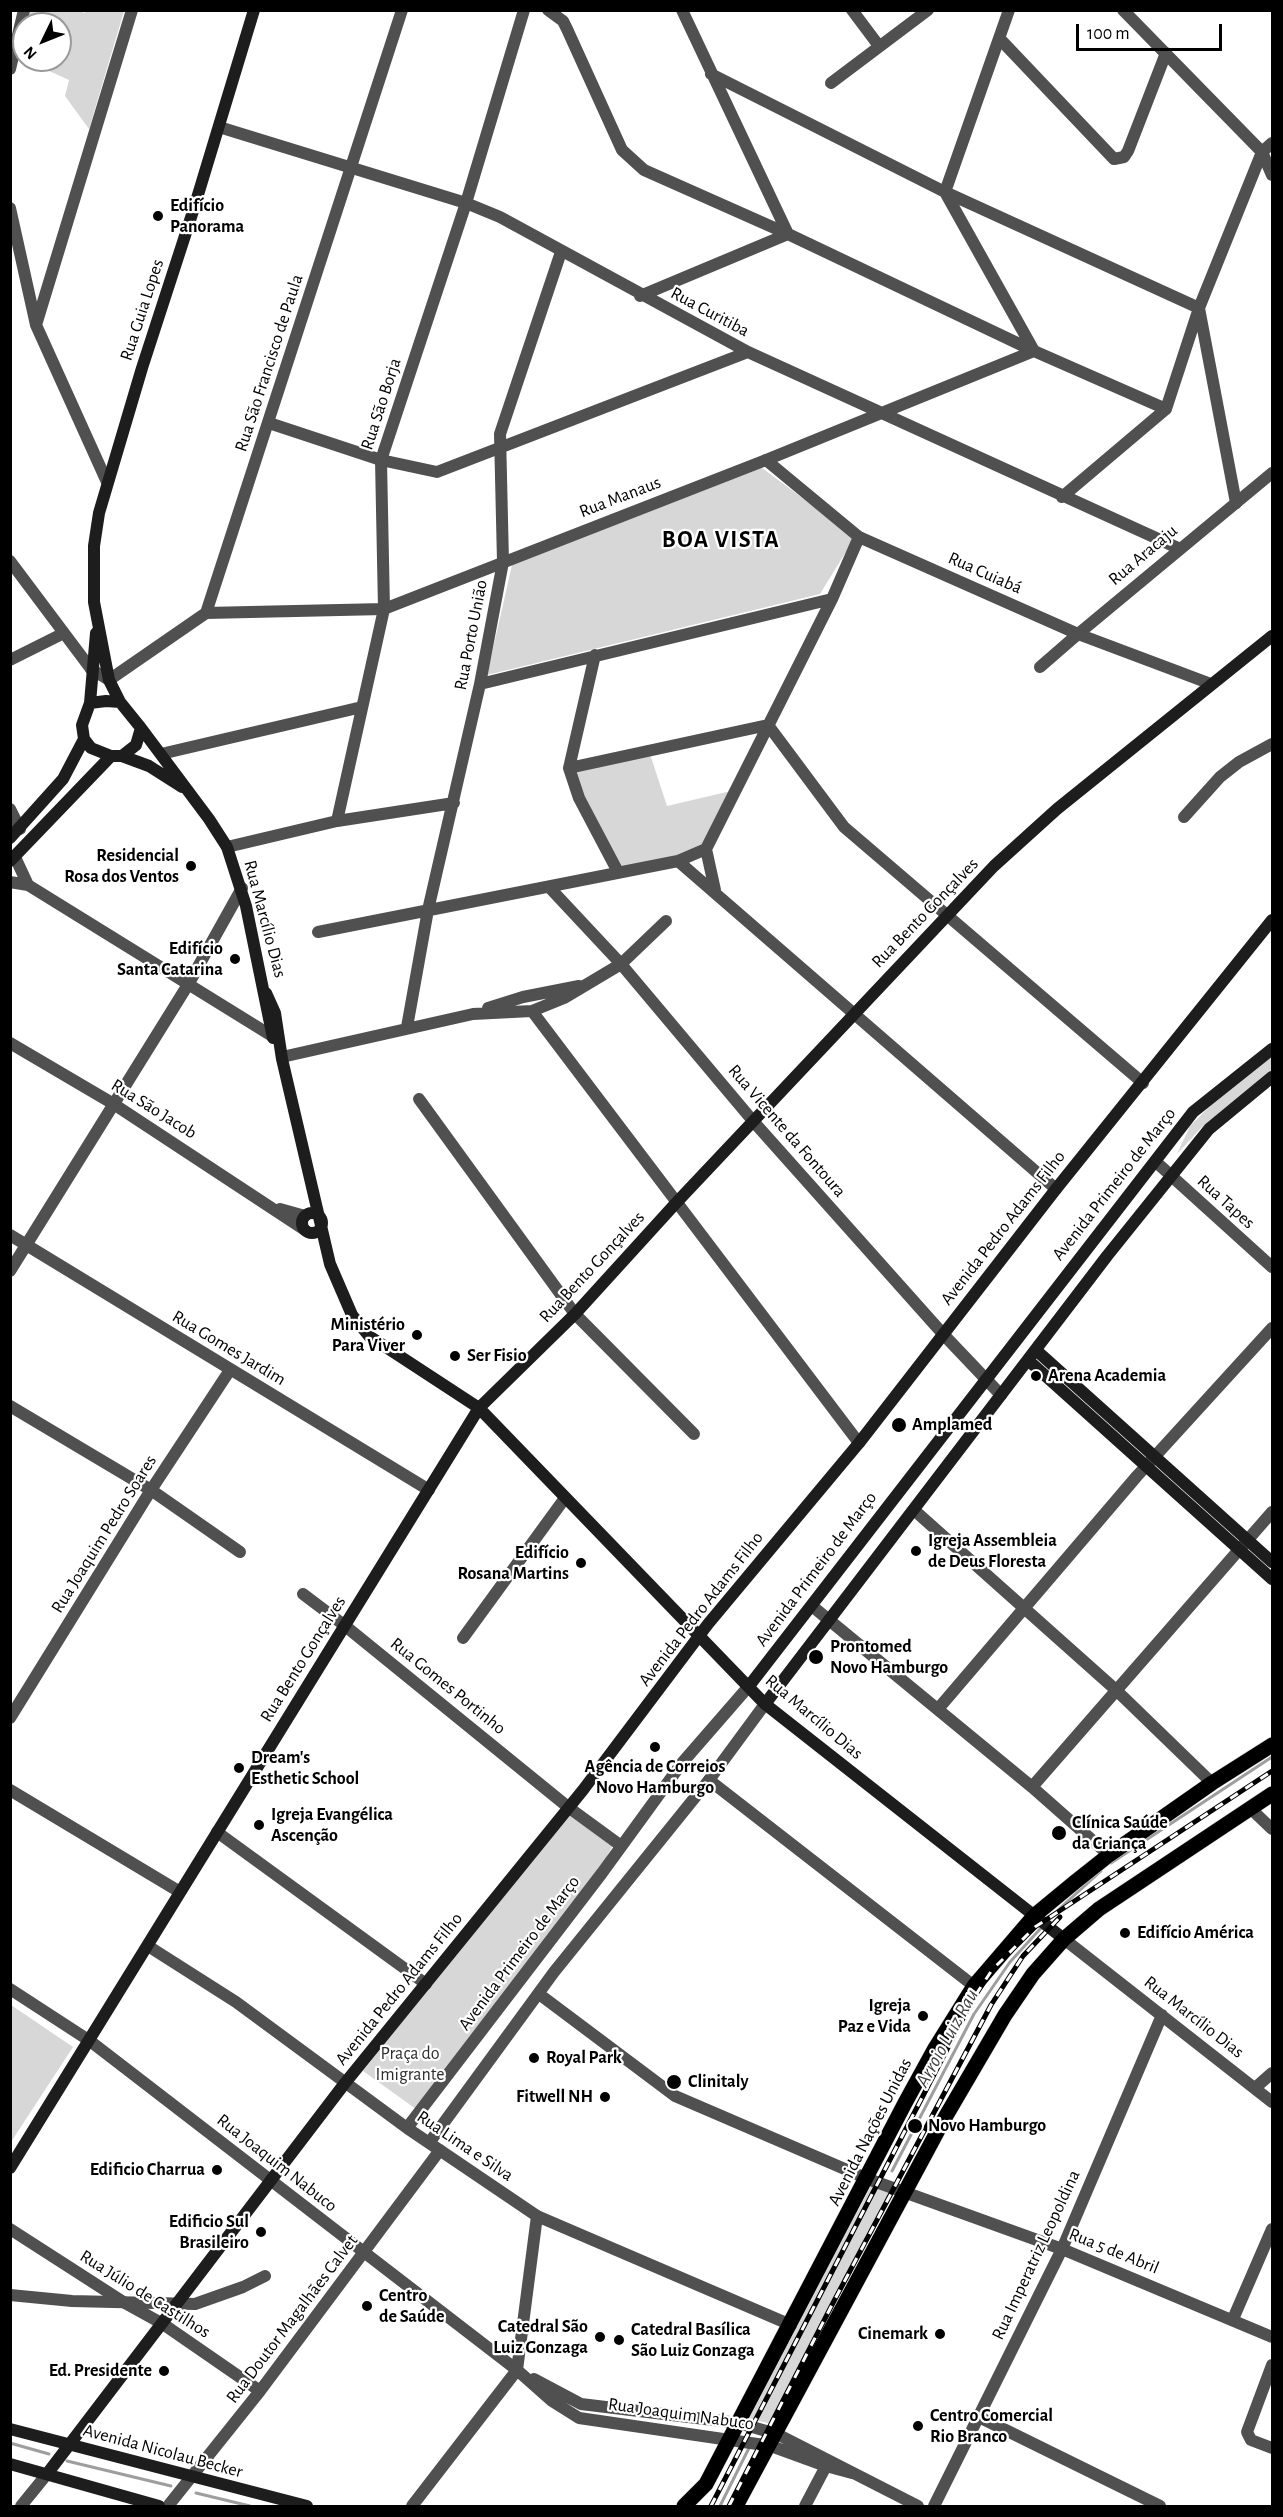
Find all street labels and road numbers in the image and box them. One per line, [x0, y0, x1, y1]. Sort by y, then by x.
street label: Rua Guia Lopes [115, 256, 169, 364]
street label: Rua São Francisco de Paula [230, 272, 308, 454]
street label: Rua Curitiba [667, 282, 753, 342]
street label: Rua São Borja [356, 355, 406, 453]
street label: Rua Manaus [576, 472, 664, 522]
street label: Rua Aracaju [1104, 520, 1182, 590]
street label: Rua Cuiabá [945, 547, 1025, 599]
street label: Rua Porto União [450, 578, 492, 692]
street label: Rua Bento Gonçalves [867, 853, 983, 973]
street label: Rua Marcílio Dias [239, 858, 291, 980]
street label: Rua Vicente da Fontoura [723, 1060, 851, 1202]
street label: Rua São Jacob [107, 1074, 201, 1144]
street label: Avenida Primeiro de Março [1048, 1103, 1180, 1265]
street label: Avenida Pedro Adams Filho [936, 1146, 1070, 1310]
street label: Rua Tapes [1193, 1170, 1259, 1234]
street label: Rua Bento Gonçalves [535, 1207, 649, 1327]
street label: Rua Gomes Jardim [168, 1306, 290, 1390]
street label: Rua Joaquim Pedro Soares [47, 1451, 161, 1617]
street label: Avenida Primeiro de Março [751, 1487, 881, 1651]
street label: Avenida Pedro Adams Filho [634, 1527, 768, 1691]
street label: Rua Bento Gonçalves [256, 1592, 350, 1726]
street label: Rua Gomes Portinho [386, 1633, 510, 1739]
street label: Rua Marcílio Dias [761, 1670, 867, 1764]
street label: Avenida Primeiro de Março [454, 1871, 584, 2035]
street label: Avenida Pedro Adams Filho [331, 1908, 467, 2070]
street label: Rua Marcílio Dias [1140, 1971, 1248, 2063]
street label: Avenida Nações Unidas [823, 2055, 917, 2209]
street label: Rua Lima e Silva [413, 2106, 517, 2186]
street label: Rua Joaquim Nabuco [212, 2109, 342, 2217]
street label: Rua Imperatriz Leopoldina [987, 2167, 1085, 2343]
street label: Rua 5 de Abril [1066, 2223, 1162, 2279]
street label: Rua Doutor Magalhães Calvet [222, 2230, 362, 2408]
street label: Rua Júlio de Castilhos [76, 2245, 214, 2343]
street label: Rua Joaquim Nabuco [607, 2393, 755, 2435]
street label: Avenida Nicolau Becker [81, 2419, 245, 2483]

